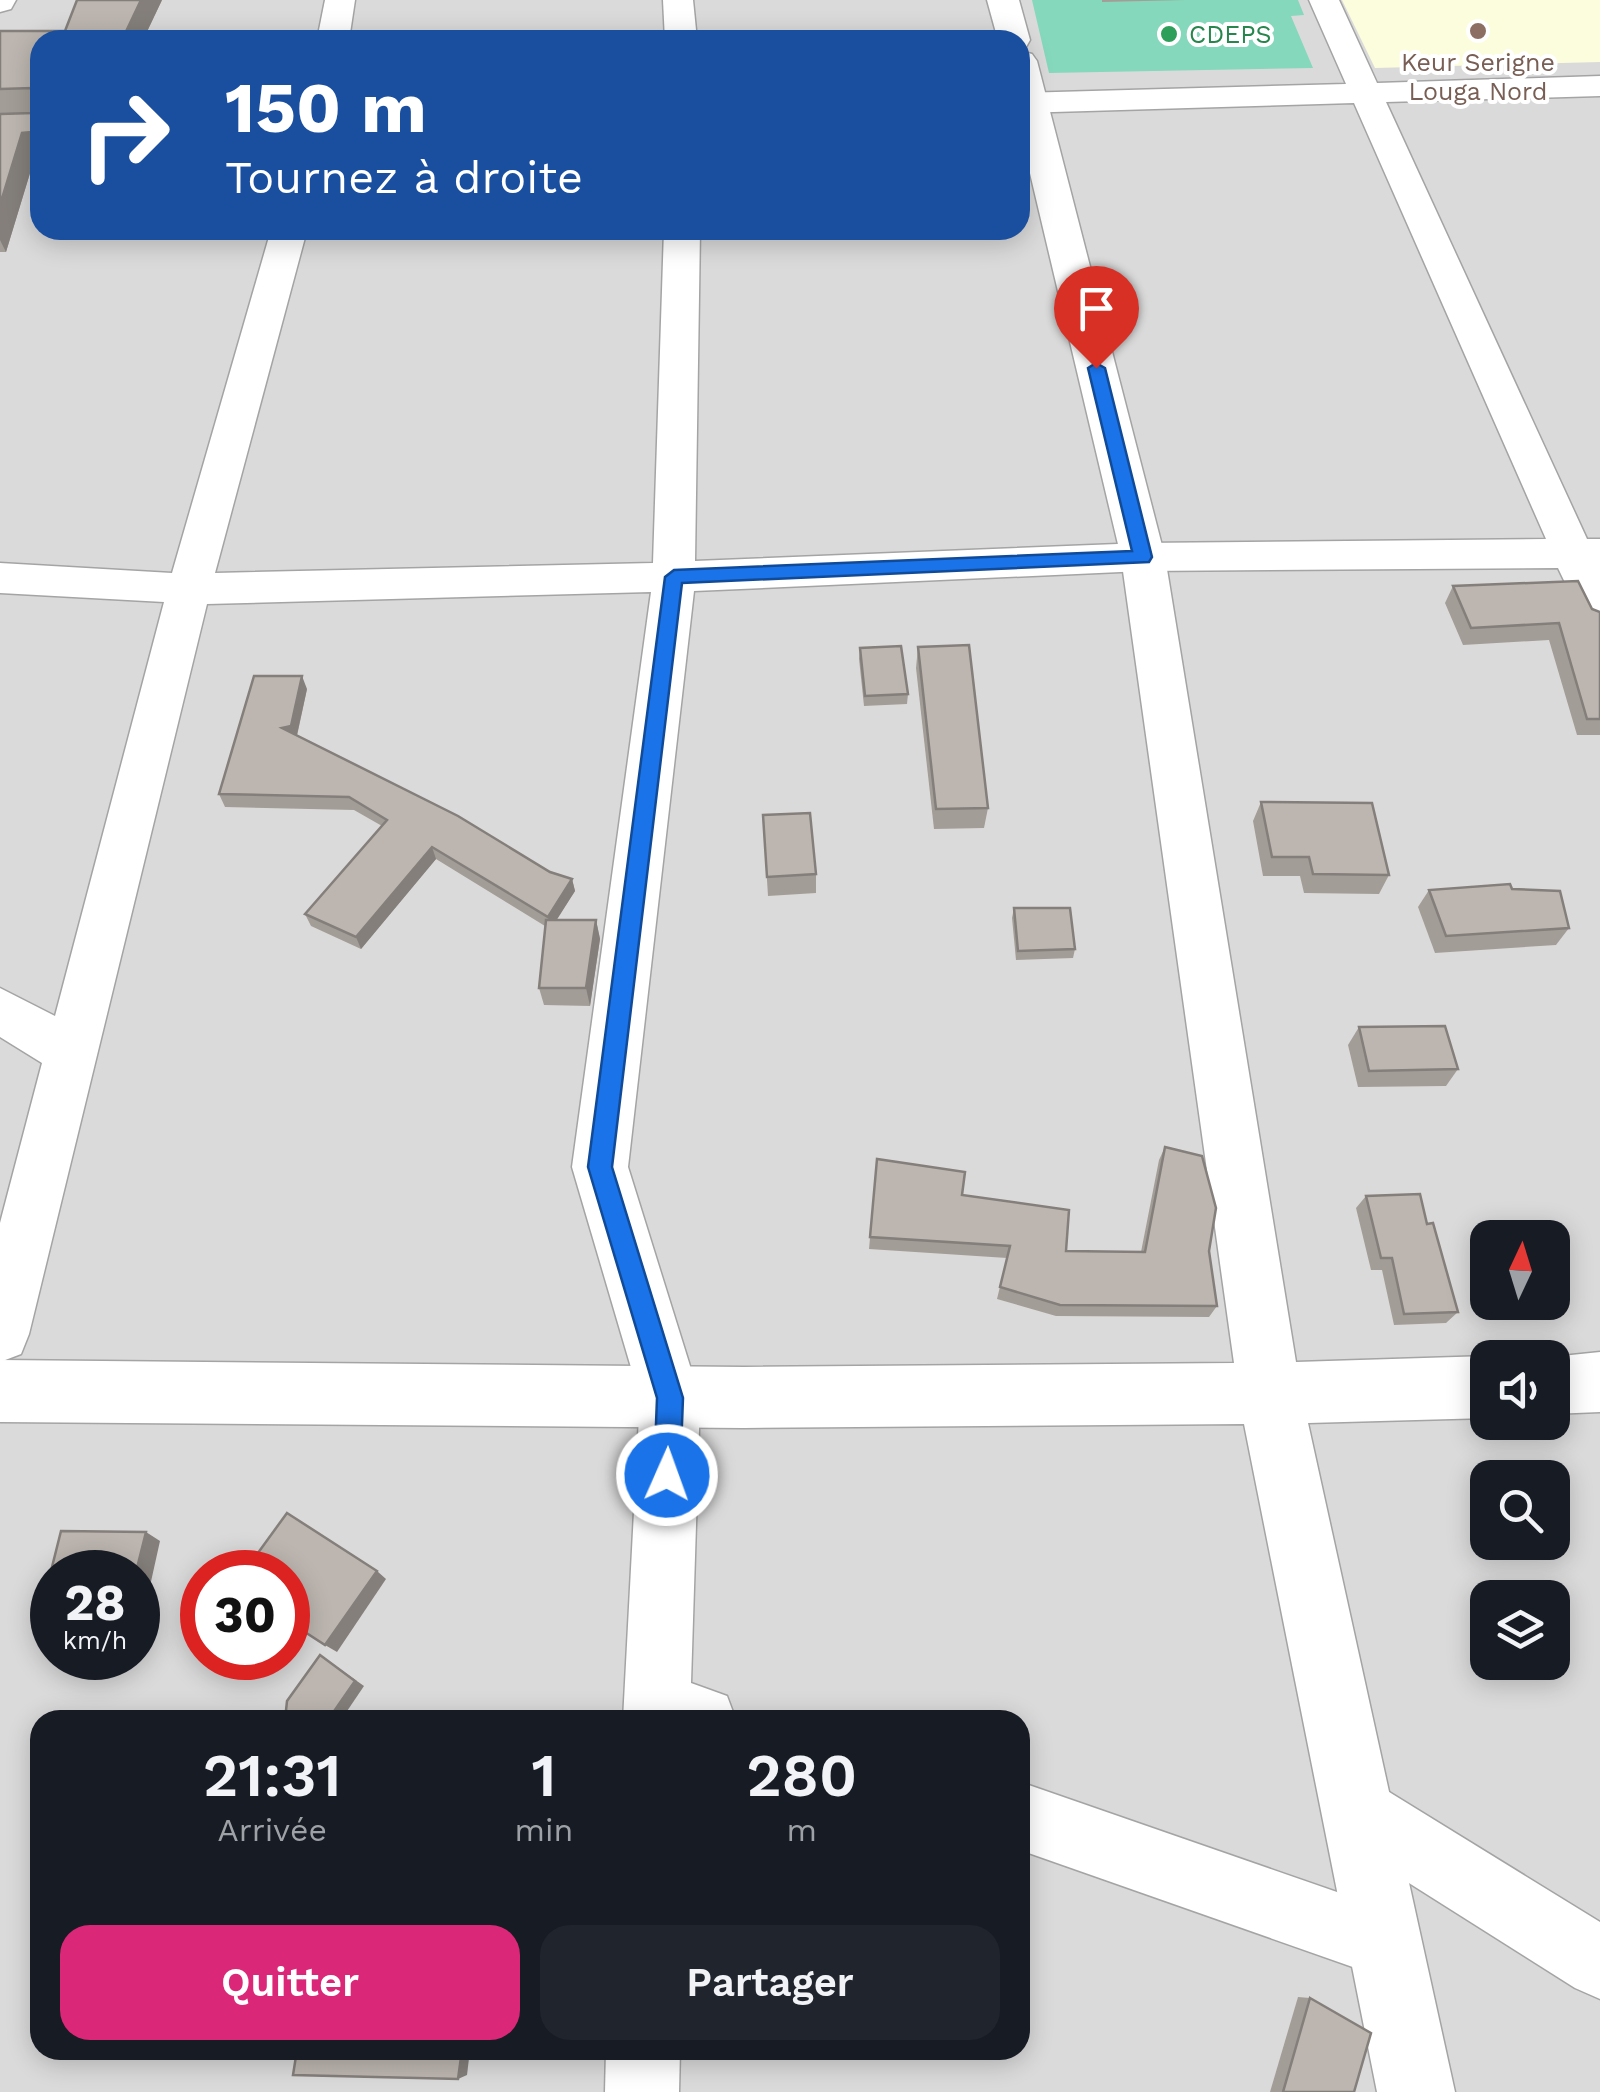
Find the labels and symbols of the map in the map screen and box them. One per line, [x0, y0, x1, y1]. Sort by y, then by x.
place label: CDEPS [1189, 20, 1271, 49]
marker: Keur Serigne Louga Nord [1467, 20, 1489, 42]
marker: CDEPS [1158, 23, 1180, 45]
place label: Keur Serigne Louga Nord [1401, 48, 1555, 106]
pin [1054, 266, 1139, 369]
north arrow [1470, 1220, 1570, 1320]
position arrow [615, 1423, 719, 1527]
speed limit sign: 30 [180, 1550, 310, 1680]

